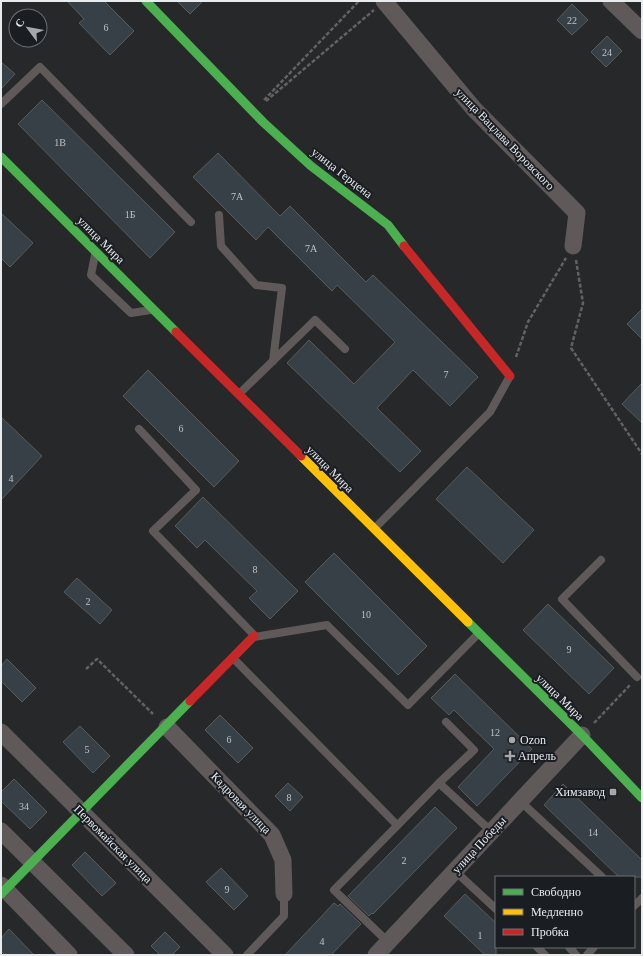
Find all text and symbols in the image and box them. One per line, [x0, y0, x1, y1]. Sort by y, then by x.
north arrow [8, 8, 48, 48]
house number: 22 [567, 15, 577, 26]
text: С [12, 16, 27, 29]
house number: 6 [104, 22, 109, 33]
house number: 24 [602, 47, 612, 58]
street label: улица Вацлава Воровского [453, 85, 557, 193]
house number: 1В [54, 137, 66, 148]
street label: улица Герцена [309, 145, 376, 202]
house number: 7А [231, 191, 244, 202]
house number: 1Б [125, 209, 136, 220]
street label: улица Мира [74, 213, 128, 267]
house number: 7А [305, 243, 318, 254]
house number: 7 [444, 369, 449, 380]
house number: 6 [179, 423, 184, 434]
street label: улица Мира [303, 442, 357, 496]
house number: 4 [9, 473, 14, 484]
house number: 8 [253, 564, 258, 575]
house number: 2 [86, 596, 91, 607]
house number: 10 [361, 609, 371, 620]
house number: 9 [567, 644, 572, 655]
street label: улица Мира [533, 671, 587, 724]
house number: 12 [490, 727, 500, 738]
place label: Ozon [520, 733, 546, 747]
house number: 6 [227, 734, 232, 745]
marker: Ozon [507, 735, 517, 745]
house number: 5 [85, 744, 90, 755]
place label: Апрель [518, 749, 556, 763]
marker: Апрель [505, 751, 515, 761]
street label: Кадровая улица [208, 769, 274, 837]
place label: Химзавод [555, 785, 605, 799]
marker: Химзавод [608, 787, 618, 797]
house number: 8 [287, 792, 292, 803]
house number: 34 [19, 801, 29, 812]
street label: Первомайская улица [71, 802, 156, 887]
street label: улица Победы [449, 814, 509, 876]
house number: 14 [588, 827, 598, 838]
house number: 2 [402, 855, 407, 866]
legend [495, 876, 635, 948]
house number: 9 [225, 884, 230, 895]
text: Свободно [531, 885, 581, 899]
text: Медленно [531, 905, 583, 919]
text: Пробка [531, 925, 569, 939]
house number: 1 [478, 930, 483, 941]
house number: 4 [320, 936, 325, 947]

